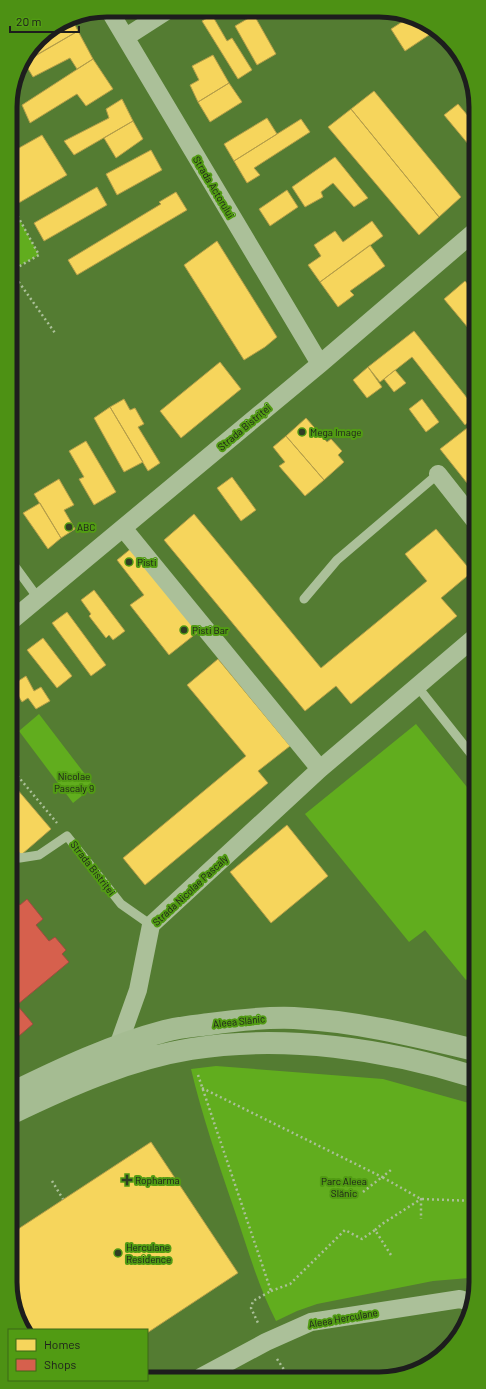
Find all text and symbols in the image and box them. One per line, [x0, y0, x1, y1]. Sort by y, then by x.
scale bar [10, 8, 79, 34]
text: 20 m [16, 14, 42, 28]
street label: Strada Actorului [191, 154, 237, 220]
street label: Strada Bistriței [215, 401, 273, 453]
place label: Mega Image [310, 426, 362, 438]
marker: Mega Image [297, 427, 307, 437]
place label: ABC [77, 521, 95, 533]
marker: ABC [64, 522, 74, 532]
place label: Pisti [137, 556, 156, 568]
marker: Pisti [124, 557, 134, 567]
place label: Pisti Bar [192, 624, 229, 636]
marker: Pisti Bar [179, 625, 189, 635]
park label: Nicolae Pascaly 9 [54, 770, 94, 794]
street label: Strada Bistriței [68, 838, 118, 898]
street label: Strada Nicolae Pascaly [150, 852, 230, 928]
street label: Aleea Slănic [212, 1012, 266, 1030]
place label: Ropharma [135, 1174, 180, 1186]
marker: Ropharma [122, 1175, 132, 1185]
park label: Parc Aleea Slănic [321, 1175, 367, 1199]
place label: Herculane Residence [126, 1241, 171, 1265]
marker: Herculane Residence [113, 1248, 123, 1258]
street label: Aleea Herculane [307, 1306, 379, 1330]
legend [8, 1329, 148, 1381]
text: Homes [44, 1337, 81, 1351]
text: Shops [44, 1357, 77, 1371]

